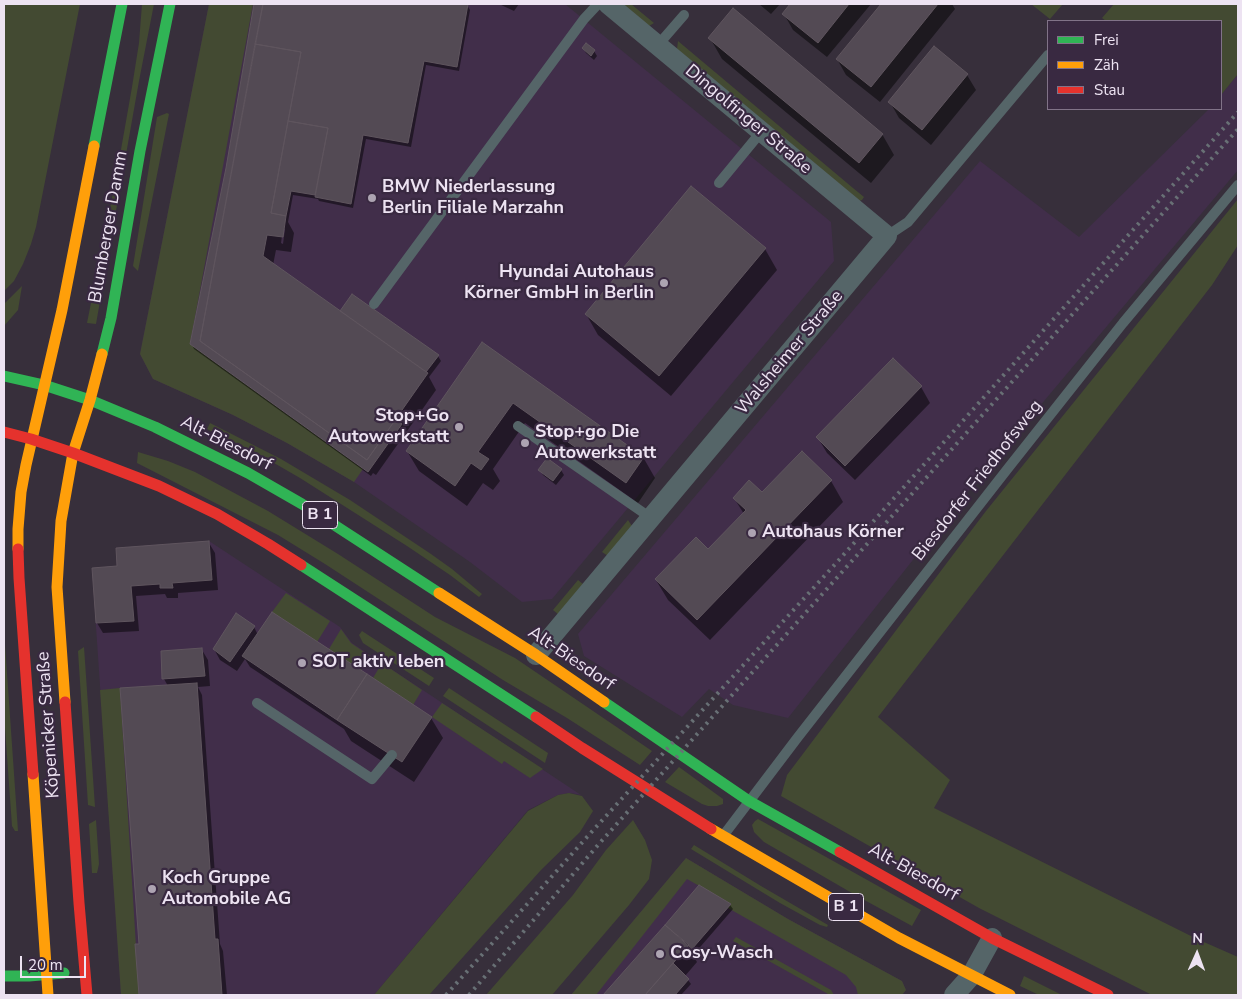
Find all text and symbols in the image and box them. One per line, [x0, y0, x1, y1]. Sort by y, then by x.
legend [1047, 20, 1222, 110]
text: Frei [1094, 30, 1119, 50]
text: Zäh [1094, 55, 1119, 75]
street label: Dingolfinger Straße [680, 61, 816, 179]
text: Stau [1094, 80, 1125, 100]
street label: Blumberger Damm [85, 149, 133, 305]
place label: BMW Niederlassung Berlin Filiale Marzahn [382, 177, 564, 220]
marker: BMW Niederlassung Berlin Filiale Marzahn [366, 192, 378, 204]
place label: Hyundai Autohaus Körner GmbH in Berlin [464, 262, 654, 304]
marker: Hyundai Autohaus Körner GmbH in Berlin [658, 277, 670, 289]
street label: Walsheimer Straße [732, 286, 848, 420]
street label: Biesdorfer Friedhofsweg [908, 396, 1048, 566]
place label: Stop+Go Autowerkstatt [328, 406, 449, 448]
street label: Alt-Biesdorf [177, 412, 275, 476]
marker: Stop+Go Autowerkstatt [453, 421, 465, 433]
place label: Stop+go Die Autowerkstatt [535, 422, 656, 464]
marker: Stop+go Die Autowerkstatt [519, 437, 531, 449]
road number: B 1 [302, 502, 338, 528]
place label: Autohaus Körner [762, 522, 904, 544]
marker: Autohaus Körner [746, 527, 758, 539]
street label: Alt-Biesdorf [523, 622, 619, 696]
street label: Köpenicker Straße [33, 651, 65, 799]
place label: SOT aktiv leben [312, 652, 444, 674]
marker: SOT aktiv leben [296, 657, 308, 669]
street label: Alt-Biesdorf [864, 839, 962, 907]
place label: Koch Gruppe Automobile AG [162, 868, 291, 911]
marker: Koch Gruppe Automobile AG [146, 883, 158, 895]
road number: B 1 [828, 894, 864, 920]
north arrow [1172, 929, 1222, 979]
text: N [1192, 929, 1203, 948]
place label: Cosy-Wasch [670, 943, 773, 965]
scale bar [22, 946, 89, 978]
marker: Cosy-Wasch [654, 948, 666, 960]
text: 20 m [28, 955, 63, 975]

